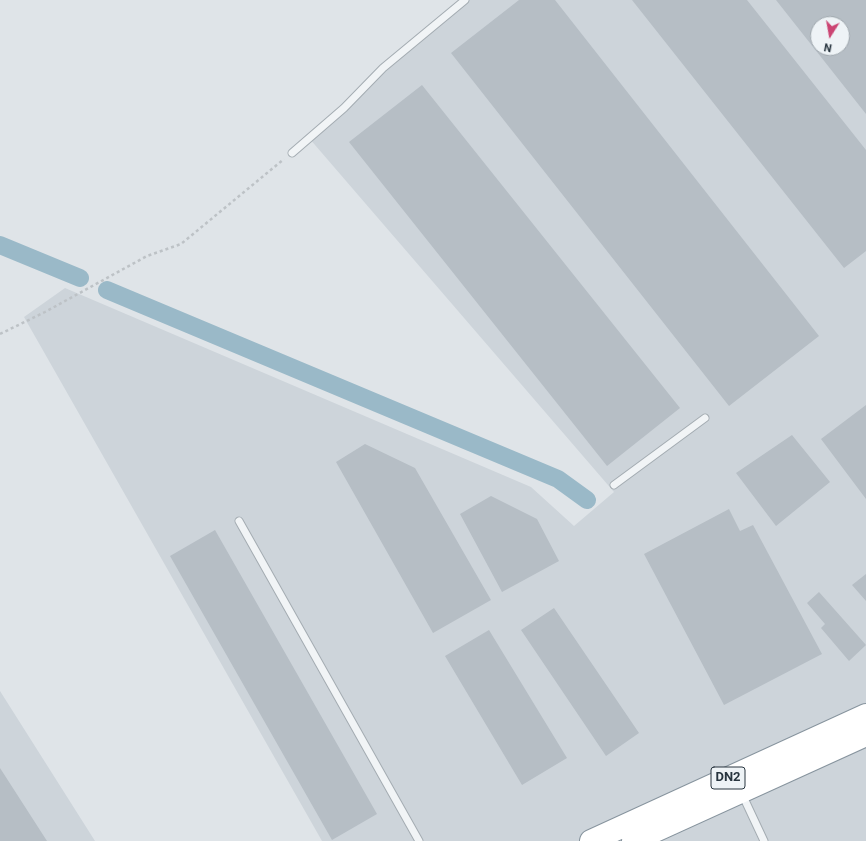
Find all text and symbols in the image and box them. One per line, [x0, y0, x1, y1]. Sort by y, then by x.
north arrow [810, 16, 850, 56]
text: N [823, 40, 833, 54]
road number: DN2 [711, 767, 745, 789]

